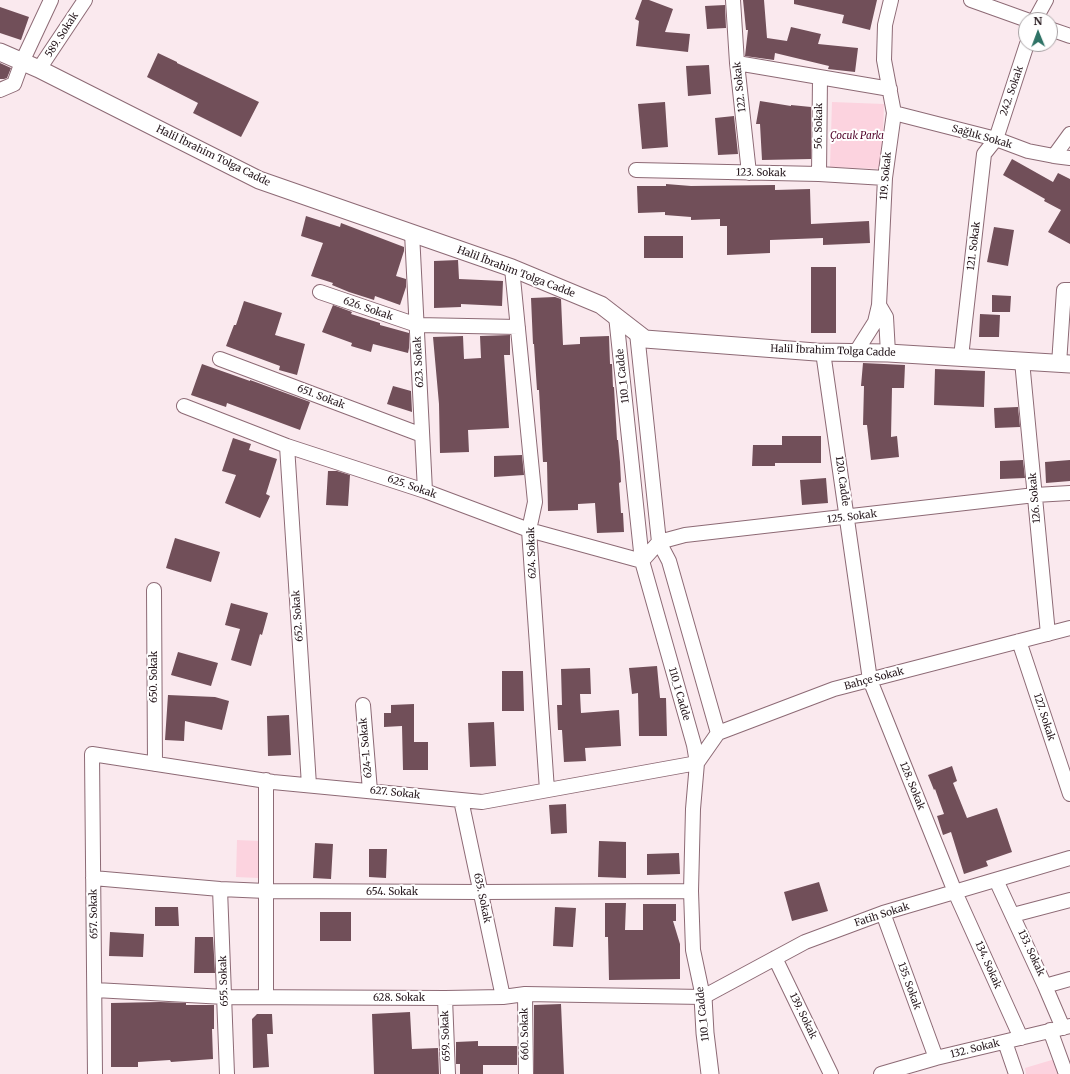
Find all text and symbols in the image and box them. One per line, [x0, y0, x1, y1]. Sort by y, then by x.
street label: 589. Sokak [43, 10, 81, 60]
north arrow [1018, 12, 1058, 52]
text: N [1033, 14, 1042, 28]
street label: 122. Sokak [731, 61, 749, 113]
street label: 242. Sokak [998, 64, 1026, 118]
street label: 56. Sokak [813, 103, 825, 149]
street label: Halil İbrahim Tolga Cadde [154, 123, 272, 189]
street label: Sağlık Sokak [950, 123, 1014, 151]
park label: Çocuk Parkı [830, 130, 884, 142]
street label: 119. Sokak [878, 151, 894, 201]
street label: 123. Sokak [736, 167, 786, 179]
street label: 121. Sokak [965, 221, 983, 271]
street label: Halil İbrahim Tolga Cadde [455, 244, 577, 300]
street label: 626. Sokak [341, 295, 395, 323]
street label: 623. Sokak [412, 336, 426, 388]
street label: Halil İbrahim Tolga Cadde [770, 343, 896, 359]
street label: 110_1 Cadde [614, 348, 632, 404]
street label: 651. Sokak [295, 382, 347, 412]
street label: 120. Cadde [833, 455, 851, 507]
street label: 126. Sokak [1027, 472, 1043, 524]
street label: 625. Sokak [386, 473, 438, 501]
street label: 125. Sokak [826, 508, 878, 526]
street label: 624. Sokak [525, 527, 539, 579]
street label: 652. Sokak [290, 590, 306, 642]
street label: 650. Sokak [148, 651, 160, 703]
street label: Bahçe Sokak [843, 665, 905, 693]
street label: 110_1 Cadde [666, 666, 692, 722]
street label: 127. Sokak [1031, 692, 1057, 742]
street label: 624-1. Sokak [357, 717, 375, 779]
street label: 128. Sokak [897, 760, 927, 812]
street label: 627. Sokak [369, 784, 421, 802]
street label: 635. Sokak [471, 872, 493, 924]
street label: 654. Sokak [366, 886, 418, 898]
street label: 657. Sokak [88, 889, 100, 939]
street label: Fatih Sokak [853, 900, 911, 930]
street label: 133. Sokak [1015, 928, 1047, 978]
street label: 134. Sokak [972, 939, 1004, 991]
street label: 655. Sokak [217, 955, 231, 1007]
street label: 135. Sokak [895, 961, 923, 1011]
street label: 110_1 Cadde [694, 986, 712, 1042]
street label: 139. Sokak [787, 991, 819, 1041]
street label: 628. Sokak [373, 992, 425, 1004]
street label: 660. Sokak [519, 1008, 531, 1060]
street label: 659. Sokak [439, 1010, 453, 1062]
street label: 132. Sokak [949, 1037, 1001, 1061]

